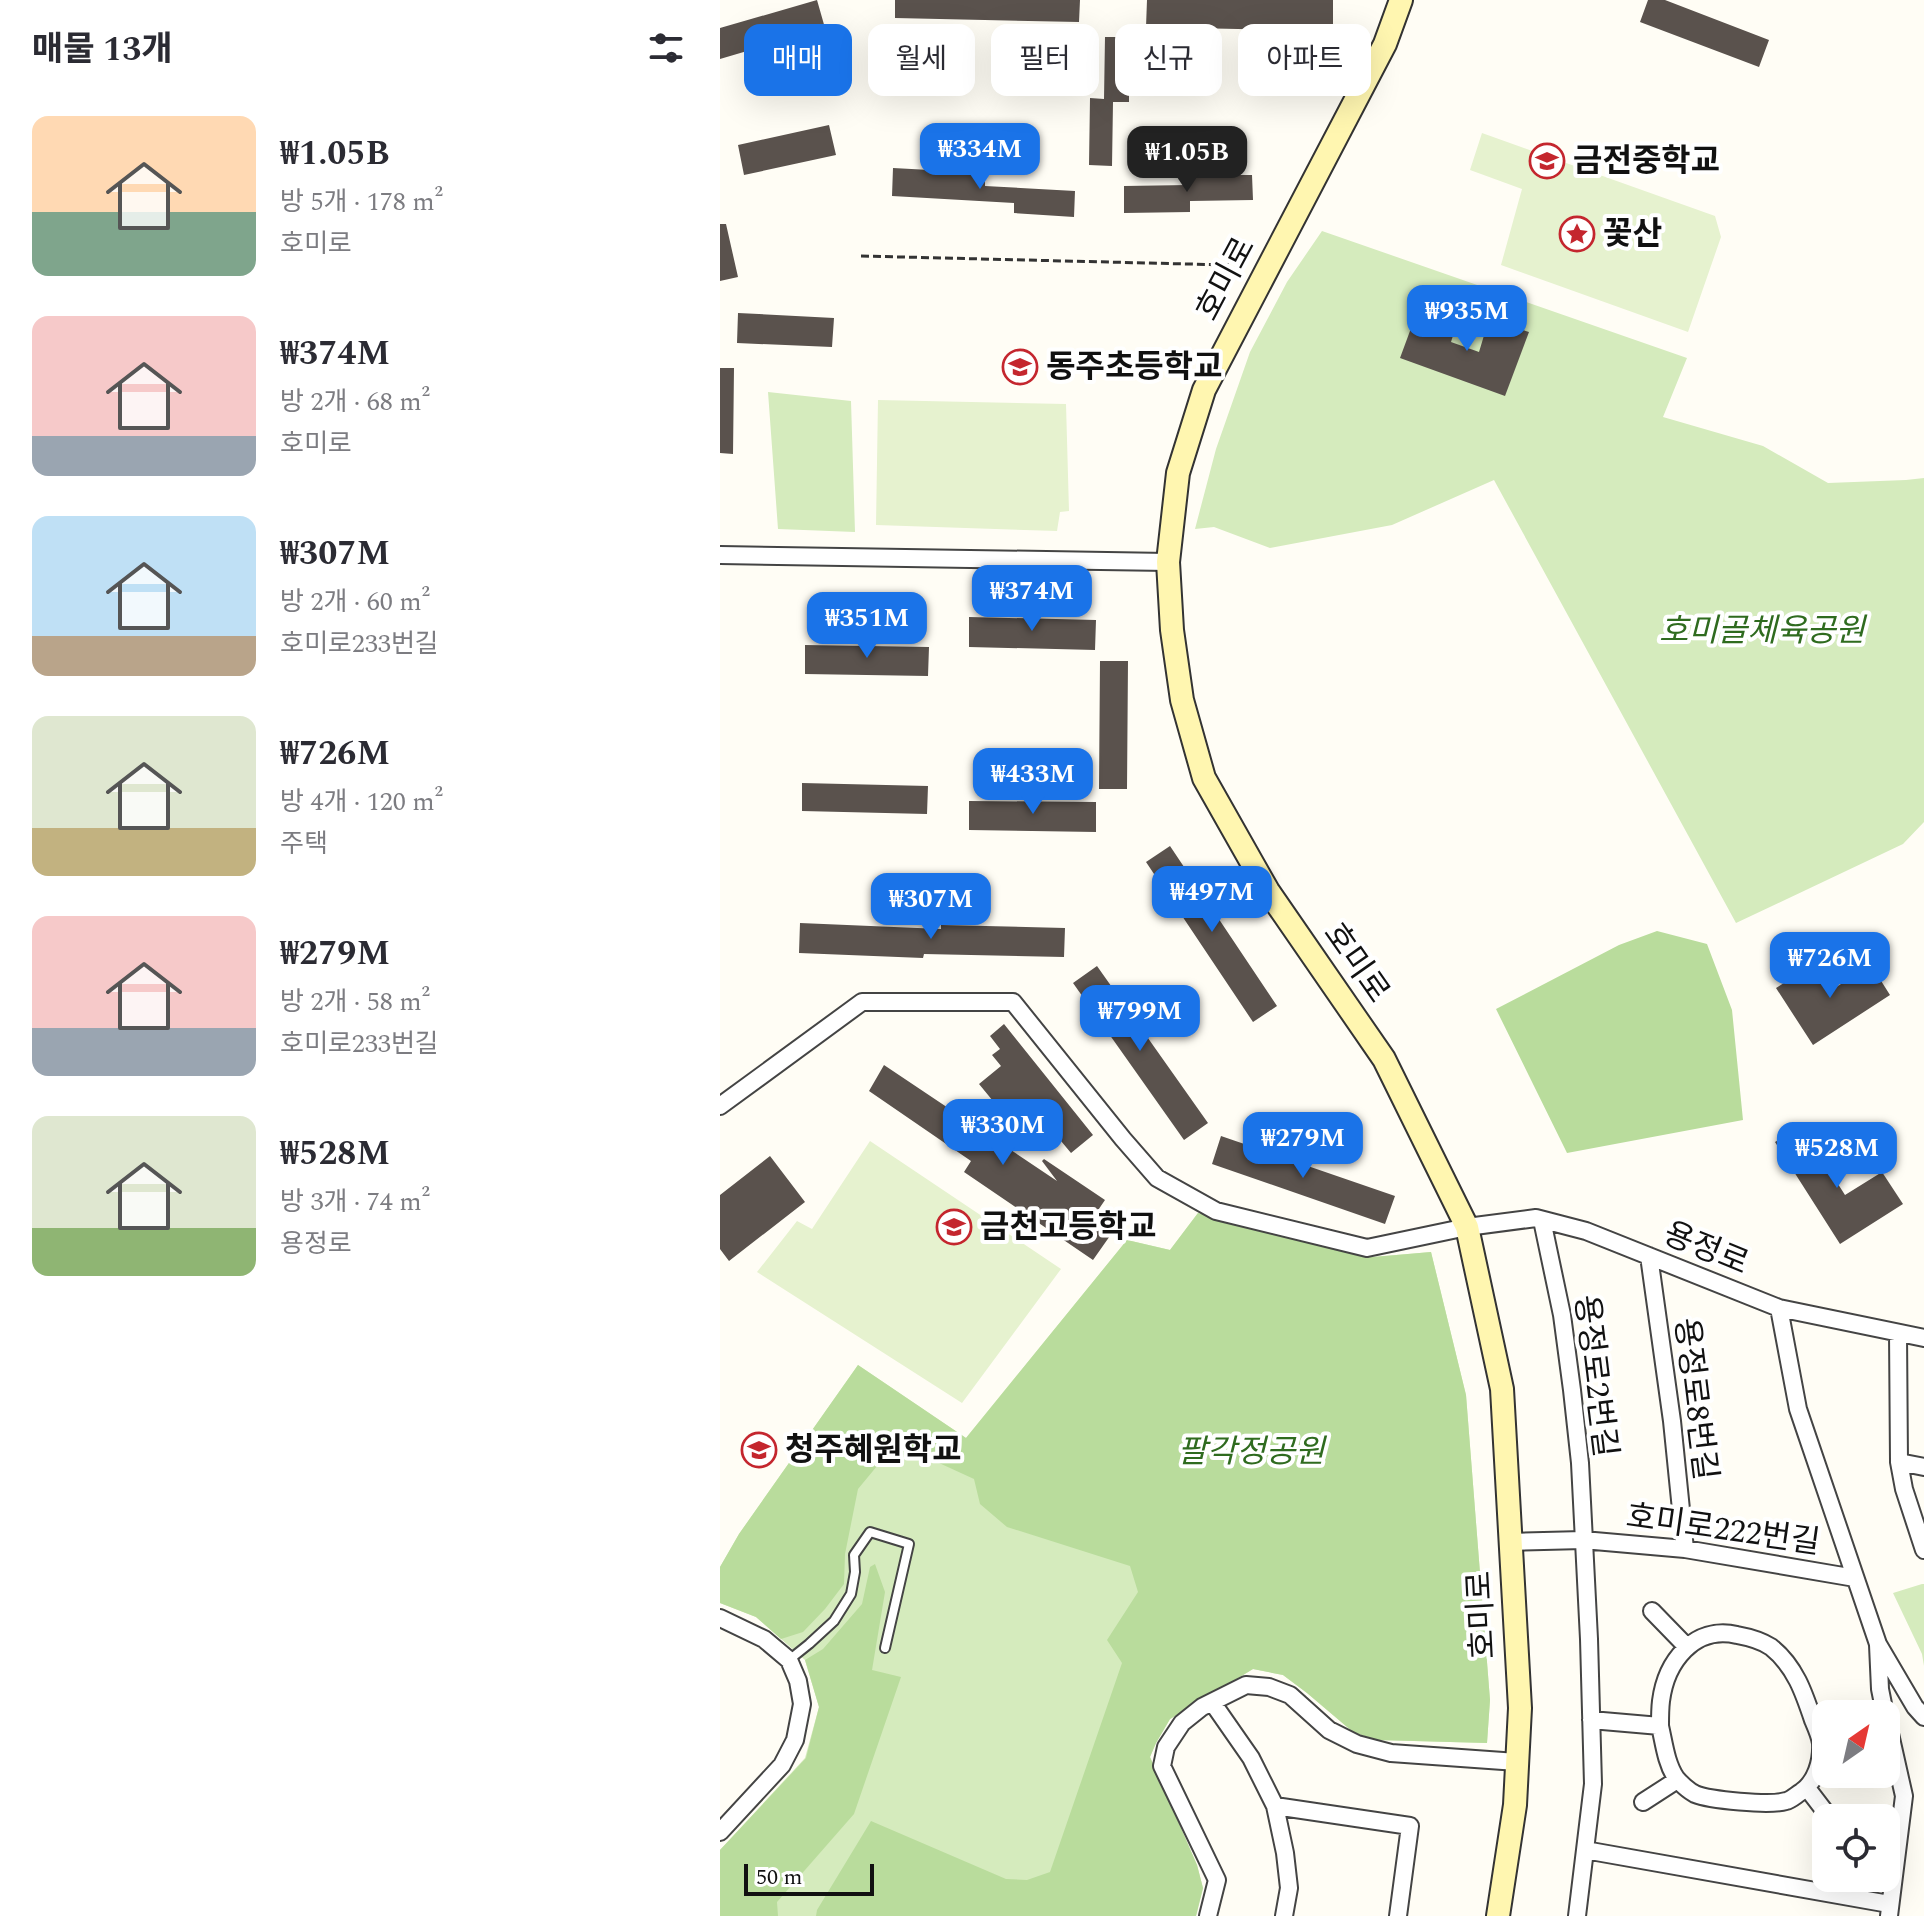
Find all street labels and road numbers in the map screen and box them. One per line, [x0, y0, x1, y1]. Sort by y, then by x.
street label: 호미로 [1184, 229, 1268, 329]
street label: 호미로 [1311, 913, 1401, 1013]
street label: 용정로 [1656, 1210, 1756, 1288]
street label: 용정로2번길 [1561, 1292, 1629, 1460]
street label: 용정로8번길 [1661, 1315, 1729, 1483]
street label: 호미로222번길 [1623, 1492, 1823, 1568]
street label: 호미로 [1455, 1570, 1509, 1660]

